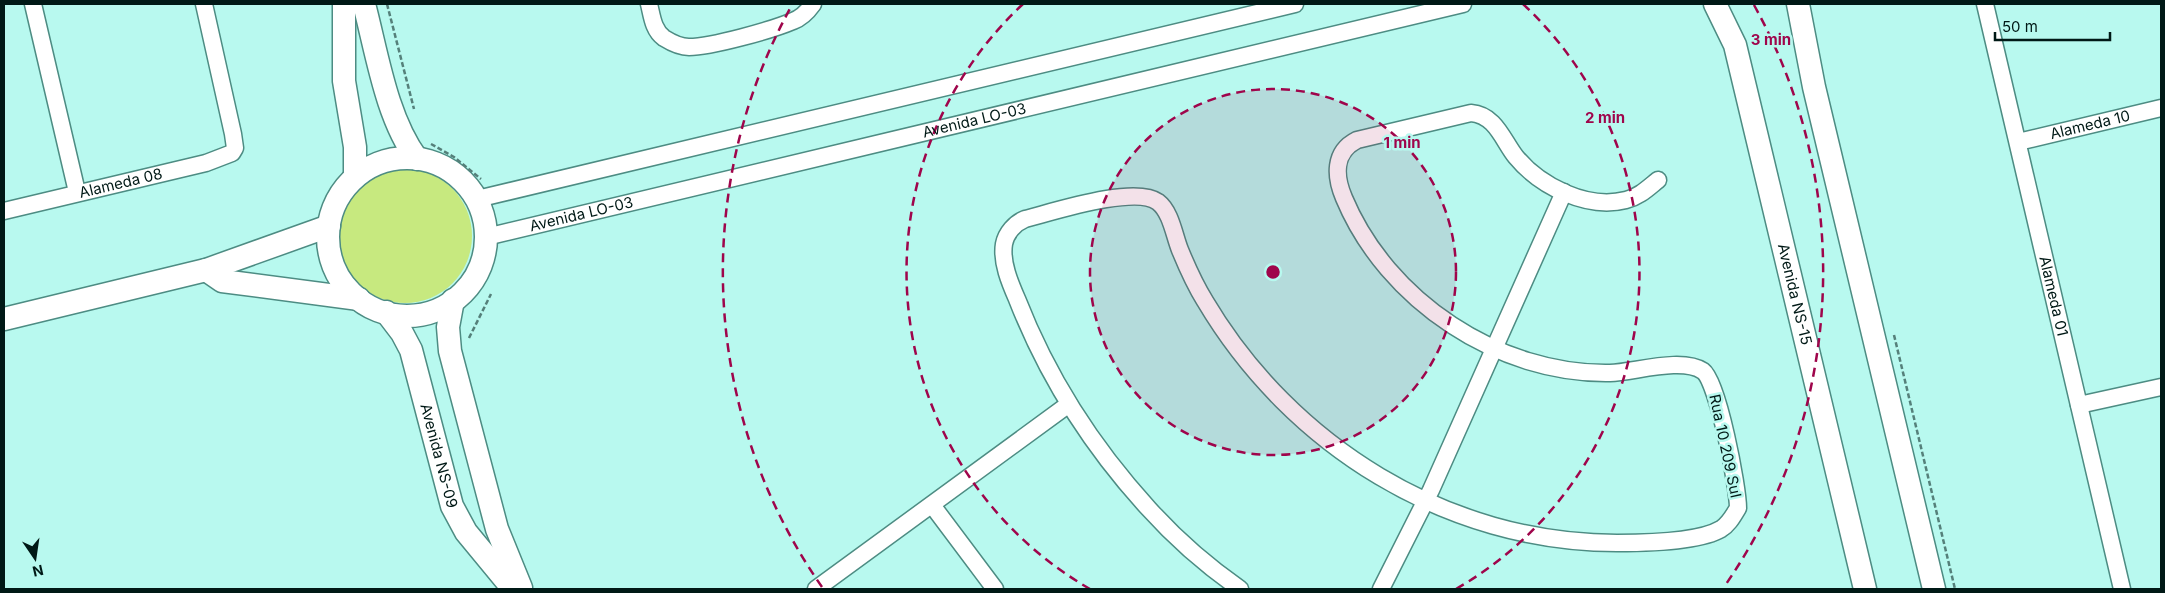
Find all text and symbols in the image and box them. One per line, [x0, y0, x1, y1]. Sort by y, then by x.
scale bar [1995, 10, 2110, 42]
text: 50 m [2002, 17, 2038, 36]
text: 3 min [1751, 30, 1791, 49]
street label: Avenida LO-03 [921, 99, 1028, 142]
street label: Alameda 10 [2048, 106, 2132, 143]
text: 2 min [1585, 108, 1625, 127]
text: 1 min [1383, 133, 1421, 152]
street label: Alameda 08 [77, 164, 164, 202]
street label: Avenida LO-03 [528, 192, 635, 235]
street label: Avenida NS-15 [1774, 242, 1816, 347]
street label: Alameda 01 [2035, 254, 2072, 338]
centre of rings [1264, 263, 1282, 281]
street label: Rua 10 209 Sul [1705, 392, 1746, 499]
street label: Avenida NS-09 [416, 401, 462, 510]
north arrow [10, 533, 60, 583]
text: N [31, 562, 45, 581]

